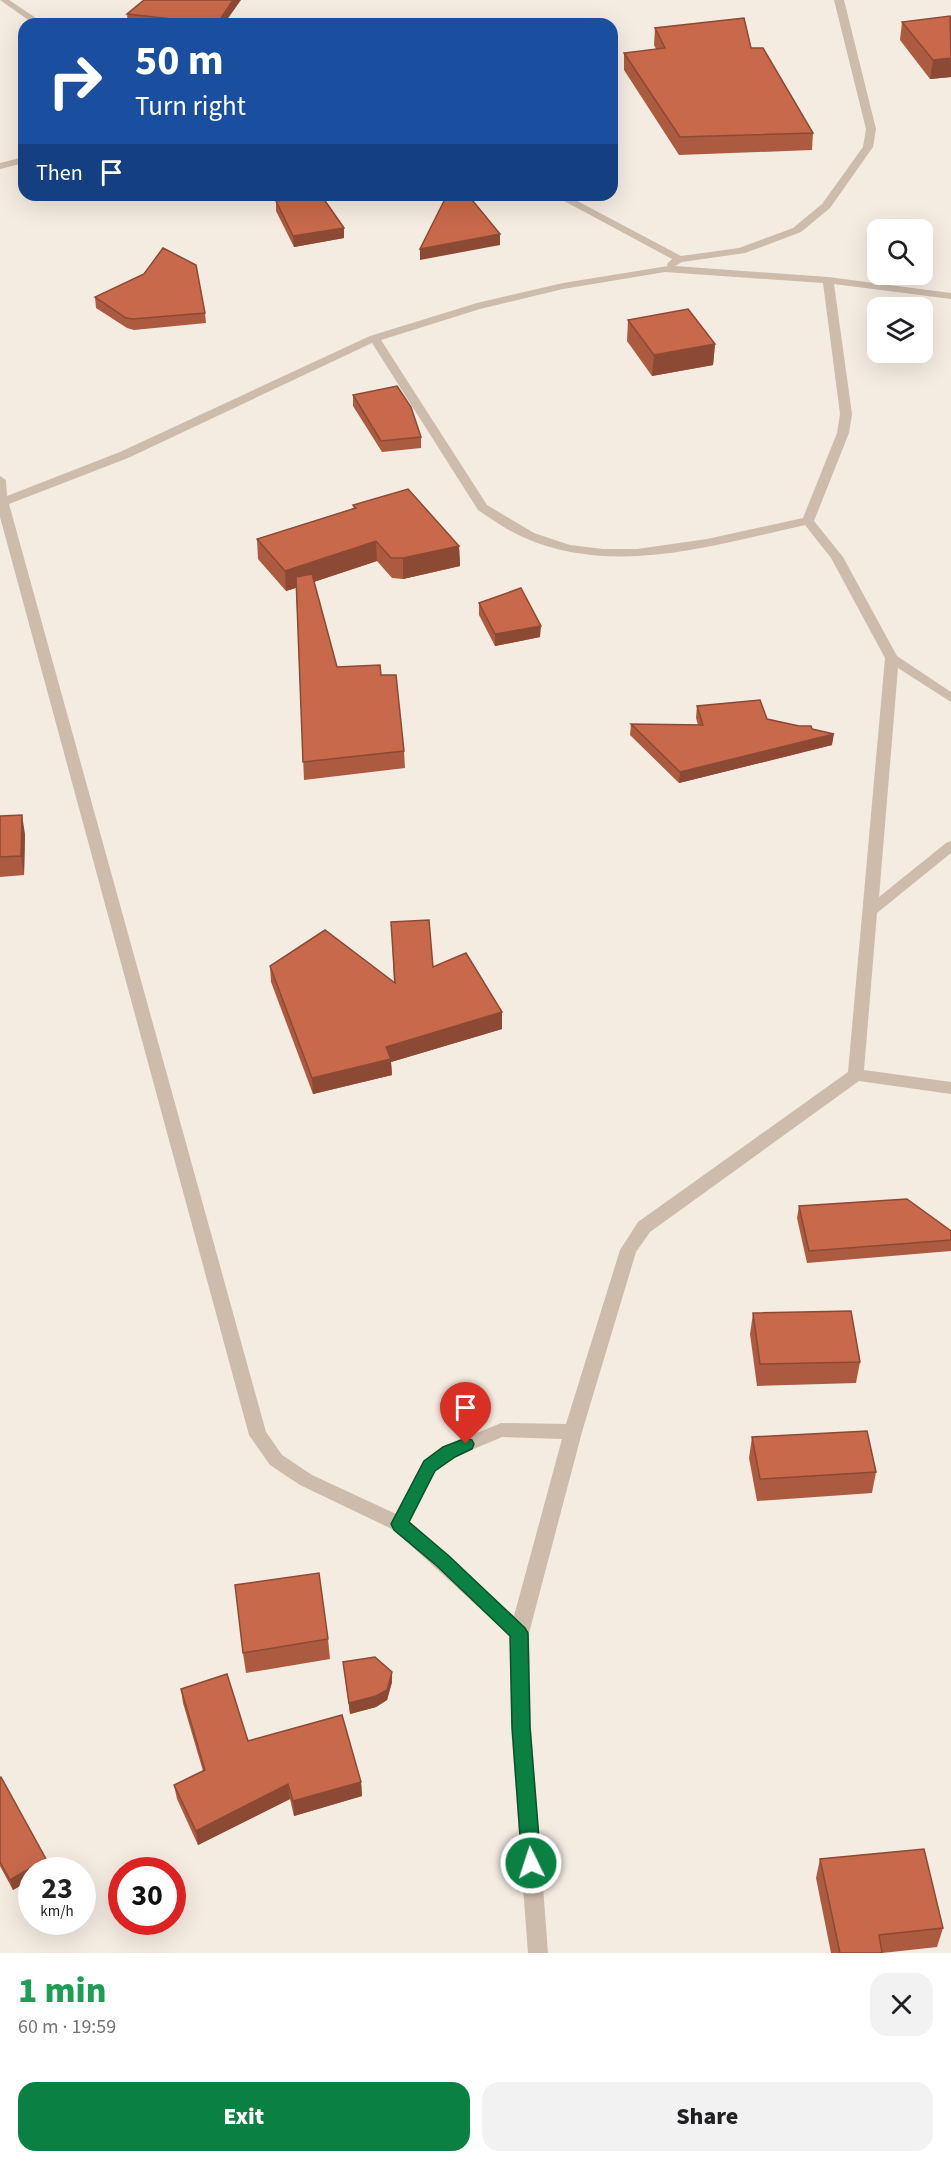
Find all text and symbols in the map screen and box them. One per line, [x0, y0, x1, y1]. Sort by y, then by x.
text: 50 m [135, 31, 224, 91]
icon: right [36, 42, 114, 120]
text: Turn right [135, 87, 246, 126]
icon: arrive [95, 156, 128, 189]
text: Then [36, 157, 83, 189]
map controls [867, 219, 933, 363]
button: search [867, 219, 933, 285]
button: layers [867, 297, 933, 363]
pin [440, 1382, 491, 1444]
icon: arrive [449, 1391, 482, 1424]
position arrow [499, 1831, 563, 1895]
speed limit sign: 30 [108, 1857, 186, 1935]
text: 23 [41, 1867, 73, 1910]
text: km/h [40, 1901, 74, 1922]
text: 1 min [18, 1965, 106, 2016]
button: close [870, 1973, 933, 2036]
text: 60 m · 19:59 [18, 2013, 116, 2041]
button: Exit [18, 2082, 470, 2151]
button: Share [482, 2082, 933, 2151]

